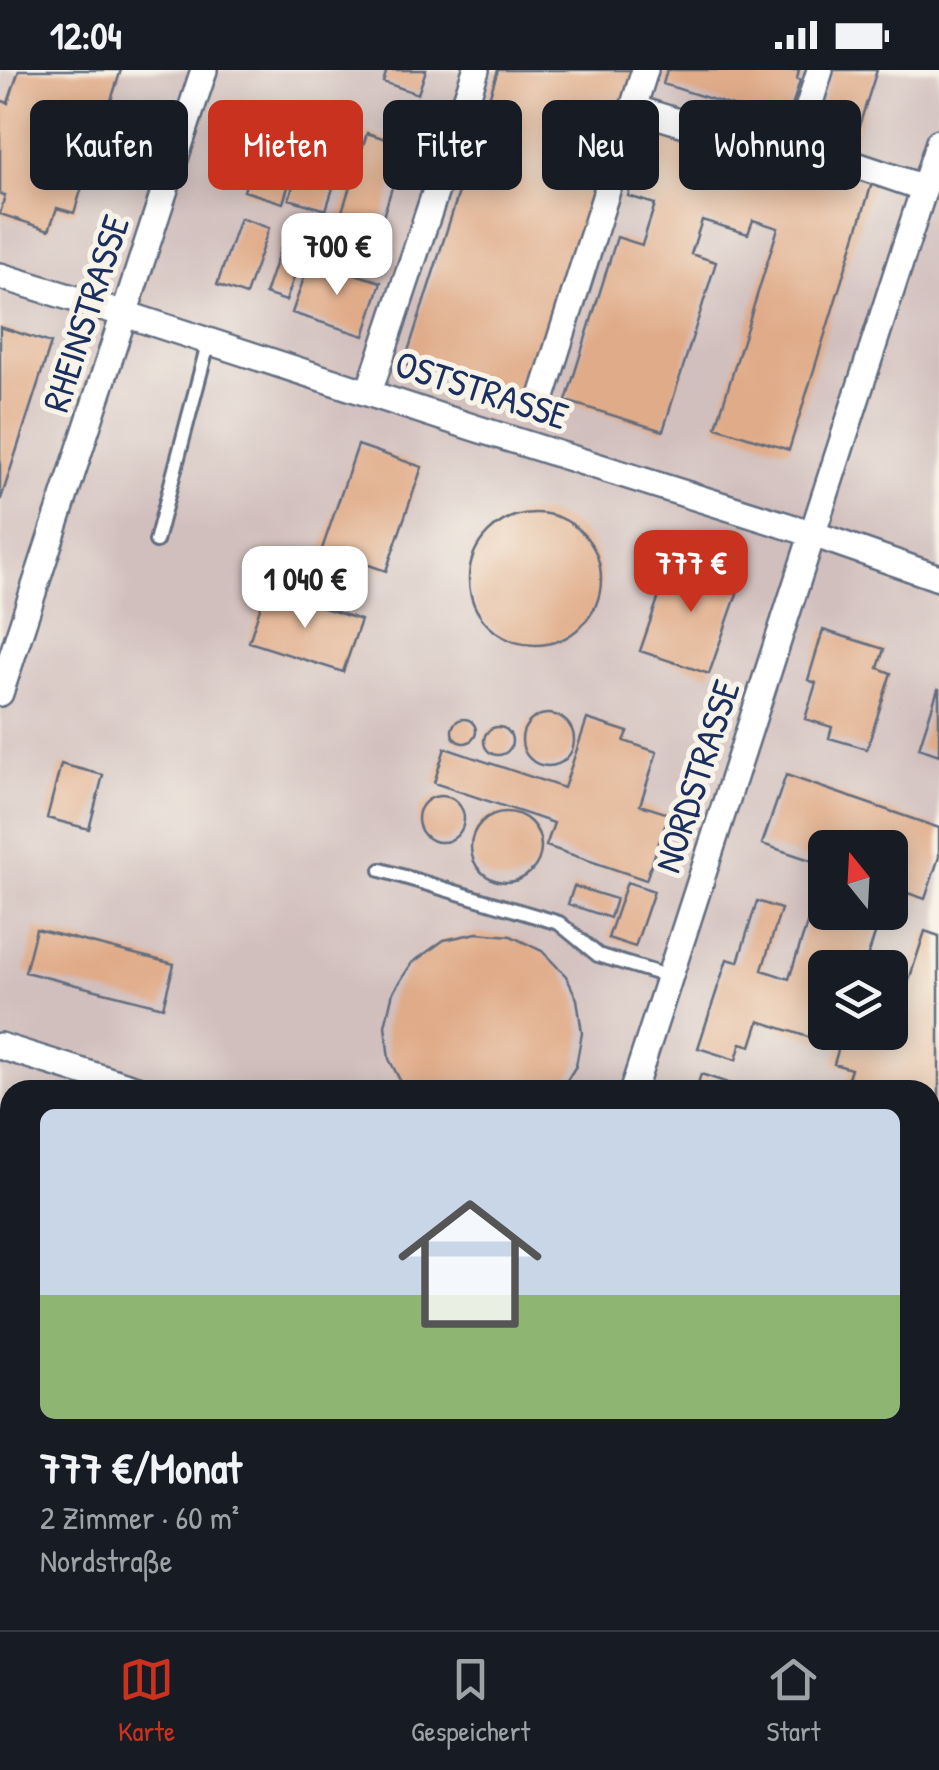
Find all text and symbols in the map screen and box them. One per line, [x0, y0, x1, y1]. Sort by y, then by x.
text: 12:04 [50, 9, 122, 61]
chip: Kaufen [30, 100, 188, 190]
chip: Mieten [208, 100, 363, 190]
chip: Filter [383, 100, 522, 190]
chip: Neu [542, 100, 659, 190]
chip: Wohnung [679, 100, 861, 190]
street label: RHEINSTRASSE [29, 208, 141, 418]
pin: 700 € [267, 213, 407, 298]
text: 700 € [303, 224, 371, 267]
street label: OSTSTRASSE [389, 337, 575, 441]
pin: 777 € [621, 530, 761, 615]
text: 777 € [656, 541, 726, 584]
pin: 1 040 € [213, 546, 397, 631]
text: 1 040 € [264, 557, 346, 600]
street label: NORDSTRASSE [640, 673, 752, 879]
north arrow [808, 830, 908, 930]
map controls [808, 830, 908, 1050]
button: layers [808, 950, 908, 1050]
icon: home [380, 1174, 560, 1354]
text: 777 €/Monat [40, 1439, 242, 1496]
text: 2 Zimmer · 60 m² [40, 1496, 239, 1539]
text: Nordstraße [40, 1539, 173, 1582]
tab: Karte [118, 1652, 175, 1750]
tab: Gespeichert [411, 1652, 530, 1750]
tab: Start [766, 1652, 821, 1750]

